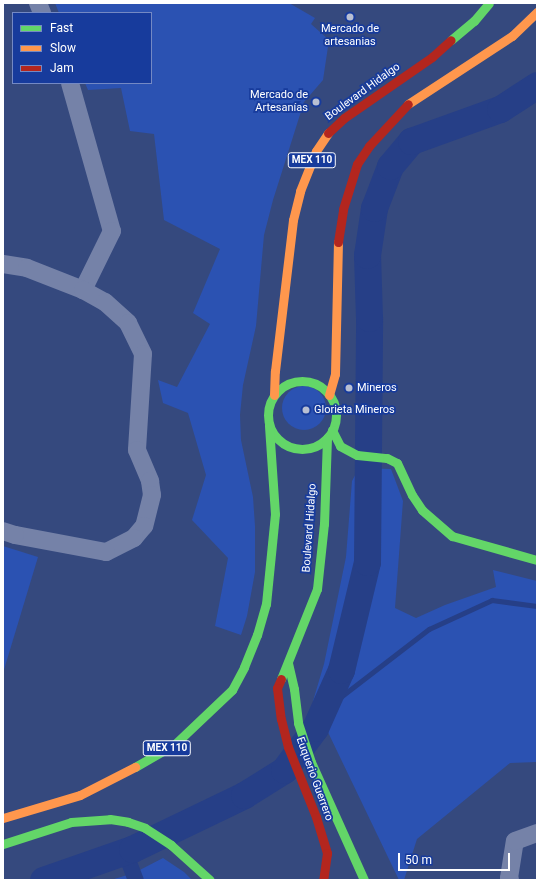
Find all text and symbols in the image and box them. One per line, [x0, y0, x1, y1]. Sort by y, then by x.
legend [12, 12, 152, 84]
marker: Mercado de artesanias [345, 12, 355, 22]
text: Fast [50, 21, 73, 35]
place label: Mercado de artesanias [321, 23, 379, 49]
text: Slow [50, 41, 76, 55]
street label: Boulevard Hidalgo [323, 60, 403, 124]
text: Jam [50, 61, 74, 75]
place label: Mercado de Artesanías [250, 89, 308, 115]
marker: Mercado de Artesanías [311, 97, 321, 107]
road number: MEX 110 [287, 152, 337, 168]
place label: Mineros [357, 381, 397, 395]
marker: Mineros [344, 383, 354, 393]
place label: Glorieta Mineros [314, 403, 395, 417]
marker: Glorieta Mineros [301, 405, 311, 415]
street label: Boulevard Hidalgo [300, 483, 320, 573]
street label: Euquerio Guerrero [293, 735, 335, 823]
road number: MEX 110 [142, 740, 192, 756]
scale bar [400, 845, 512, 871]
text: 50 m [405, 853, 432, 867]

